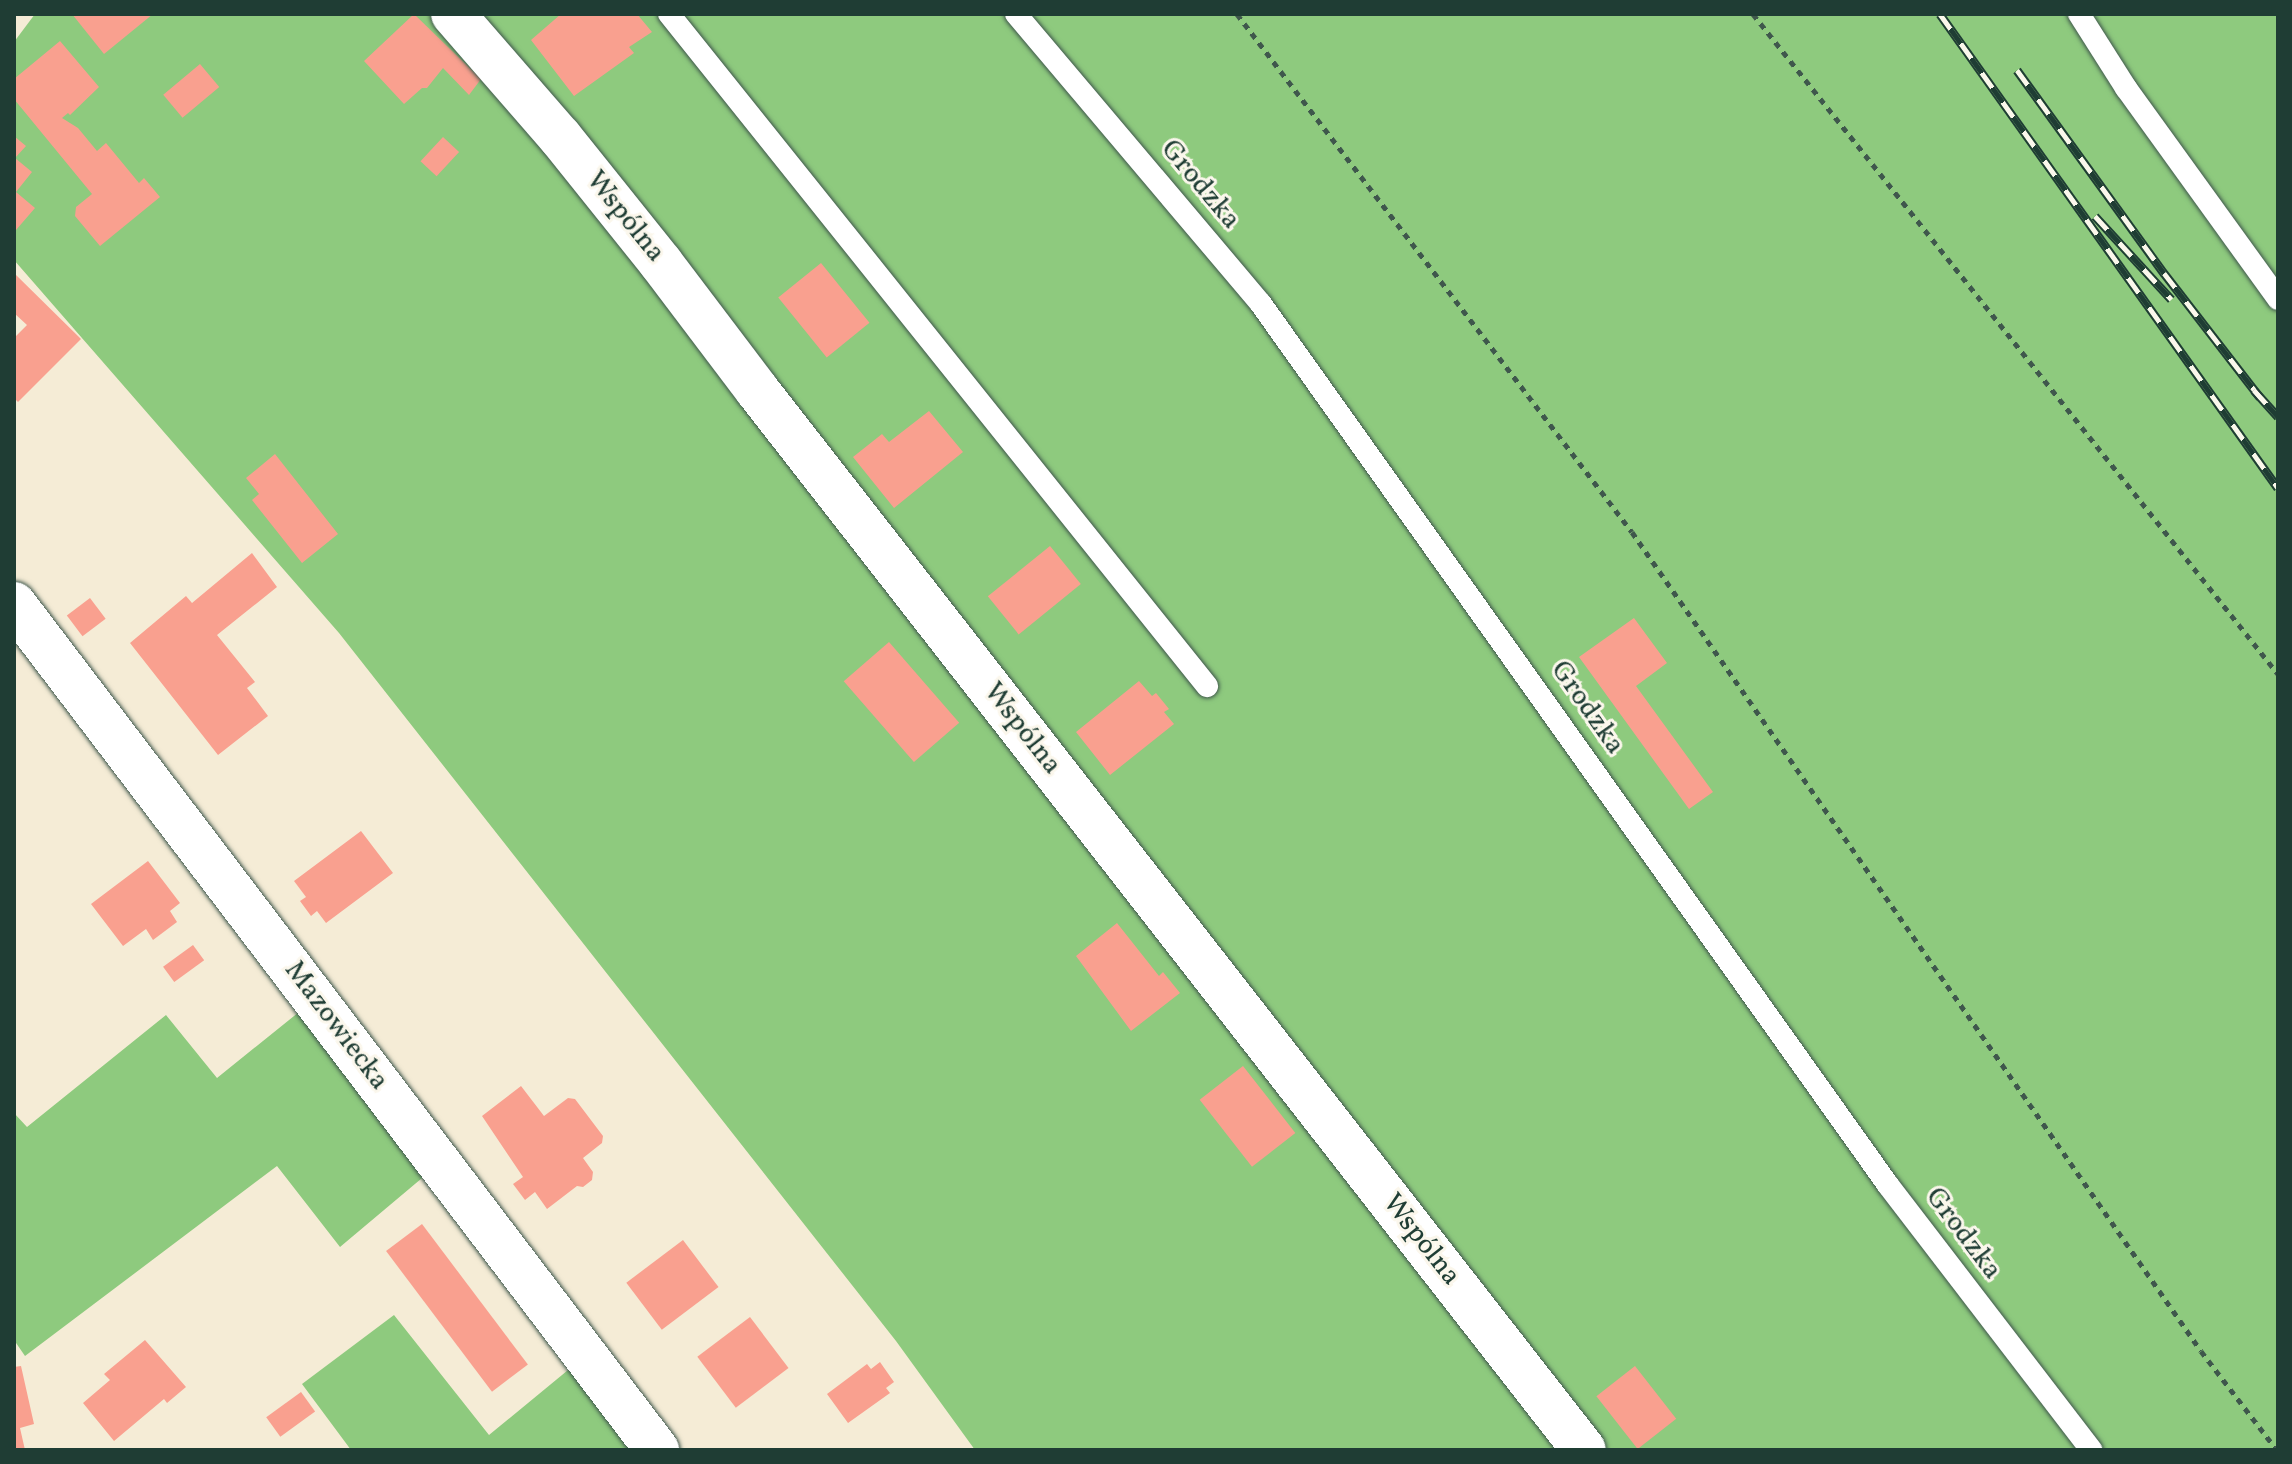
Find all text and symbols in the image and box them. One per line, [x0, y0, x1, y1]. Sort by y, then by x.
street label: Grodzka [1153, 134, 1247, 236]
street label: Wspólna [578, 165, 672, 269]
street label: Grodzka [1543, 655, 1631, 761]
street label: Wspólna [976, 676, 1068, 782]
street label: Mazowiecka [277, 955, 395, 1097]
street label: Grodzka [1918, 1182, 2008, 1286]
street label: Wspólna [1375, 1187, 1467, 1293]

